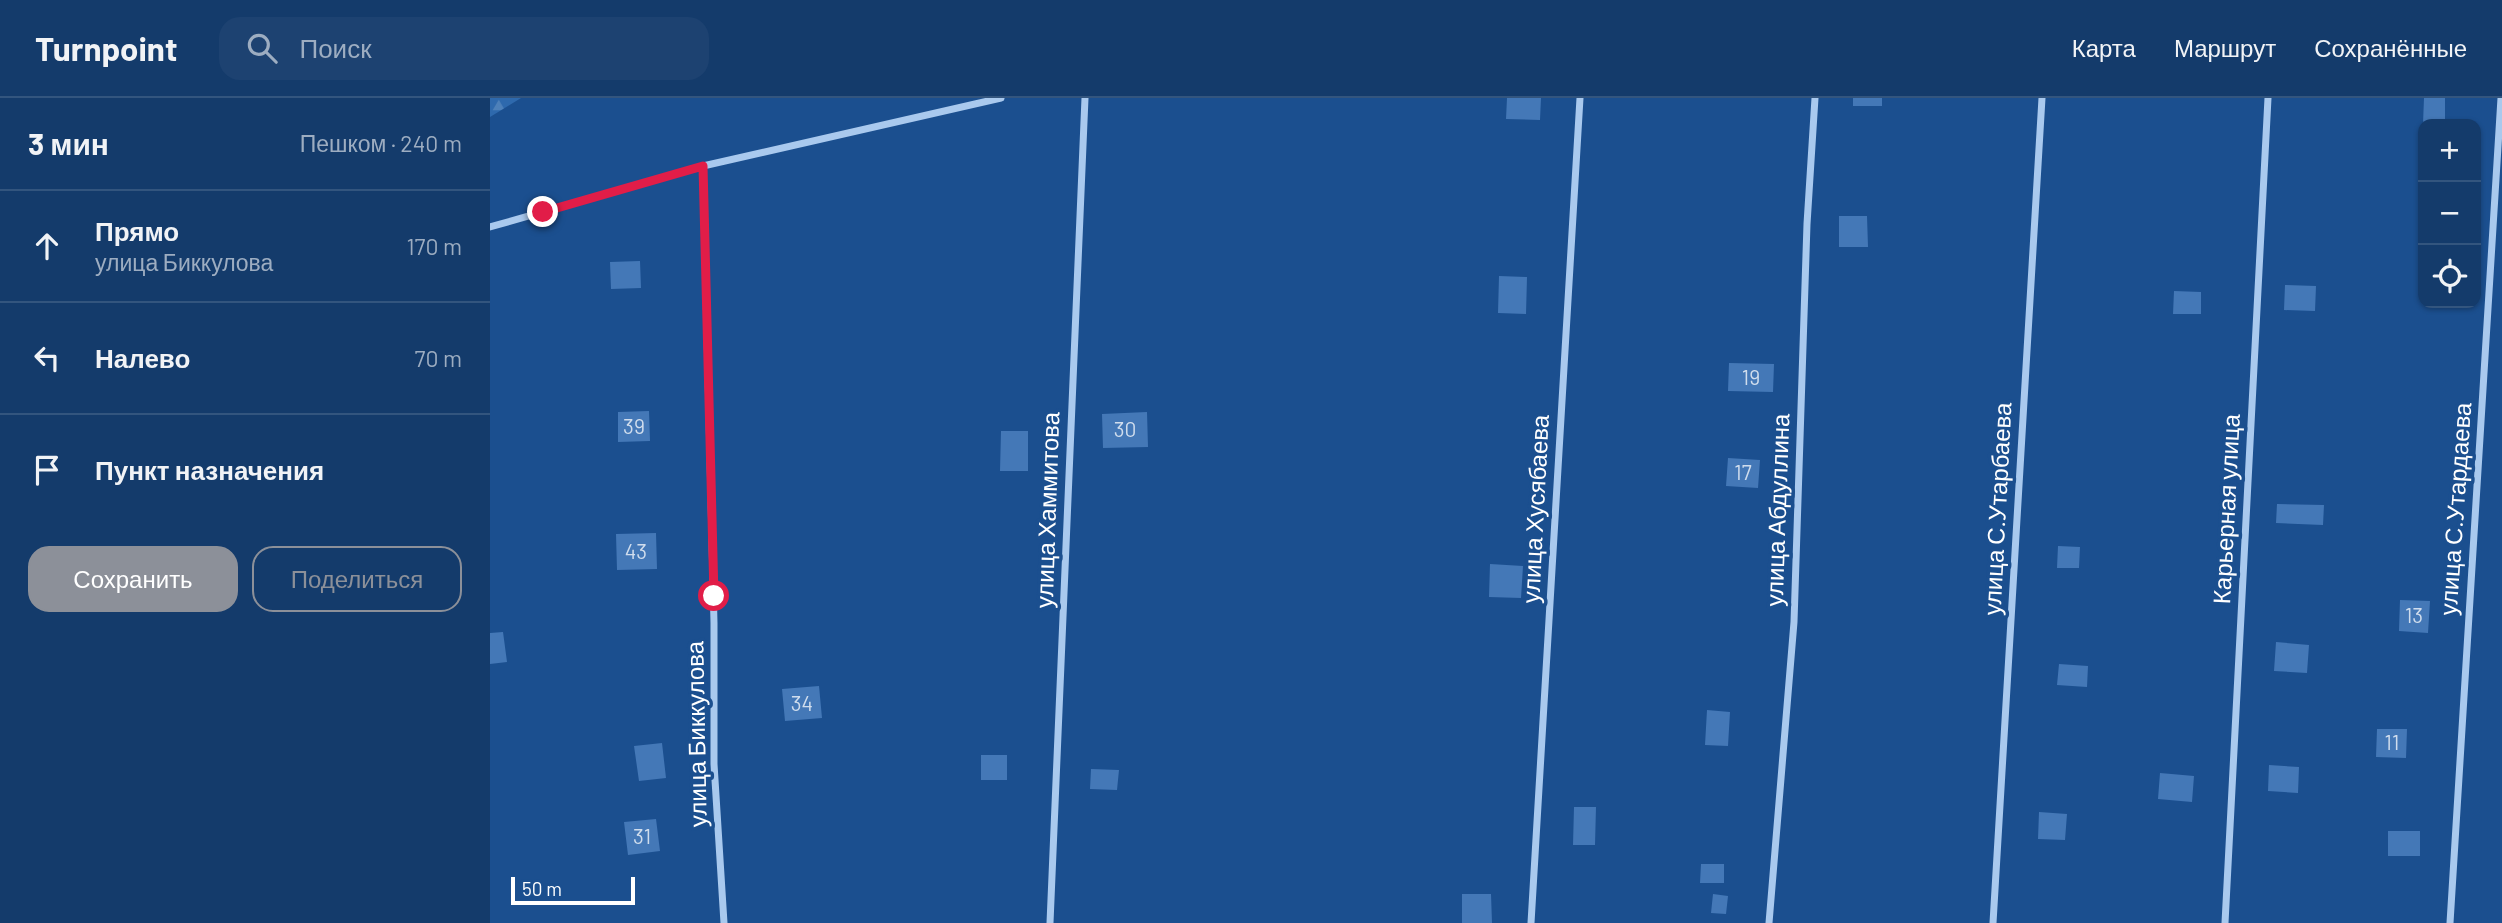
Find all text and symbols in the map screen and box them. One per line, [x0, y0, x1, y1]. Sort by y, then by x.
search box [219, 17, 709, 80]
text: Turnpoint [35, 28, 177, 68]
icon: search [243, 29, 281, 67]
text: Поиск [299, 32, 372, 63]
text: Карта [2072, 33, 2136, 62]
text: Маршрут [2174, 33, 2276, 62]
text: Сохранённые [2314, 33, 2467, 62]
map controls [2418, 119, 2481, 308]
button: + [2418, 119, 2481, 182]
text: 3 мин [28, 125, 109, 161]
text: Пешком · 240 m [300, 129, 462, 157]
button: − [2418, 182, 2481, 245]
route end [527, 196, 558, 227]
text: Прямо [95, 215, 179, 246]
icon: ahead [28, 227, 66, 265]
text: 170 m [406, 232, 462, 260]
button: locate [2418, 245, 2481, 308]
text: улица Биккулова [95, 248, 273, 276]
icon: left [28, 339, 66, 377]
text: Налево [95, 342, 190, 373]
text: 70 m [415, 344, 462, 372]
house number: 19 [1742, 364, 1760, 389]
street label: улица С.Утарбаева [1976, 401, 2017, 616]
street label: улица С.Утардаева [2433, 401, 2476, 616]
street label: улица Хаммитова [1029, 411, 1064, 609]
street label: улица Абдуллина [1759, 412, 1794, 607]
house number: 39 [623, 413, 645, 438]
street label: улица Хусябаева [1515, 413, 1554, 604]
street label: Карьерная улица [2206, 413, 2245, 605]
house number: 30 [1114, 416, 1136, 441]
icon: arrive [28, 451, 66, 489]
text: Пункт назначения [95, 454, 324, 485]
house number: 17 [1734, 459, 1752, 484]
house number: 43 [625, 538, 647, 563]
button: Сохранить [28, 546, 238, 612]
button: Поделиться [252, 546, 462, 612]
route start [698, 580, 729, 611]
house number: 13 [2405, 602, 2423, 627]
street label: улица Биккулова [679, 640, 712, 827]
house number: 34 [791, 690, 813, 715]
house number: 11 [2385, 729, 2399, 754]
house number: 31 [633, 823, 651, 848]
scale bar [511, 874, 635, 906]
text: 50 m [522, 877, 562, 900]

